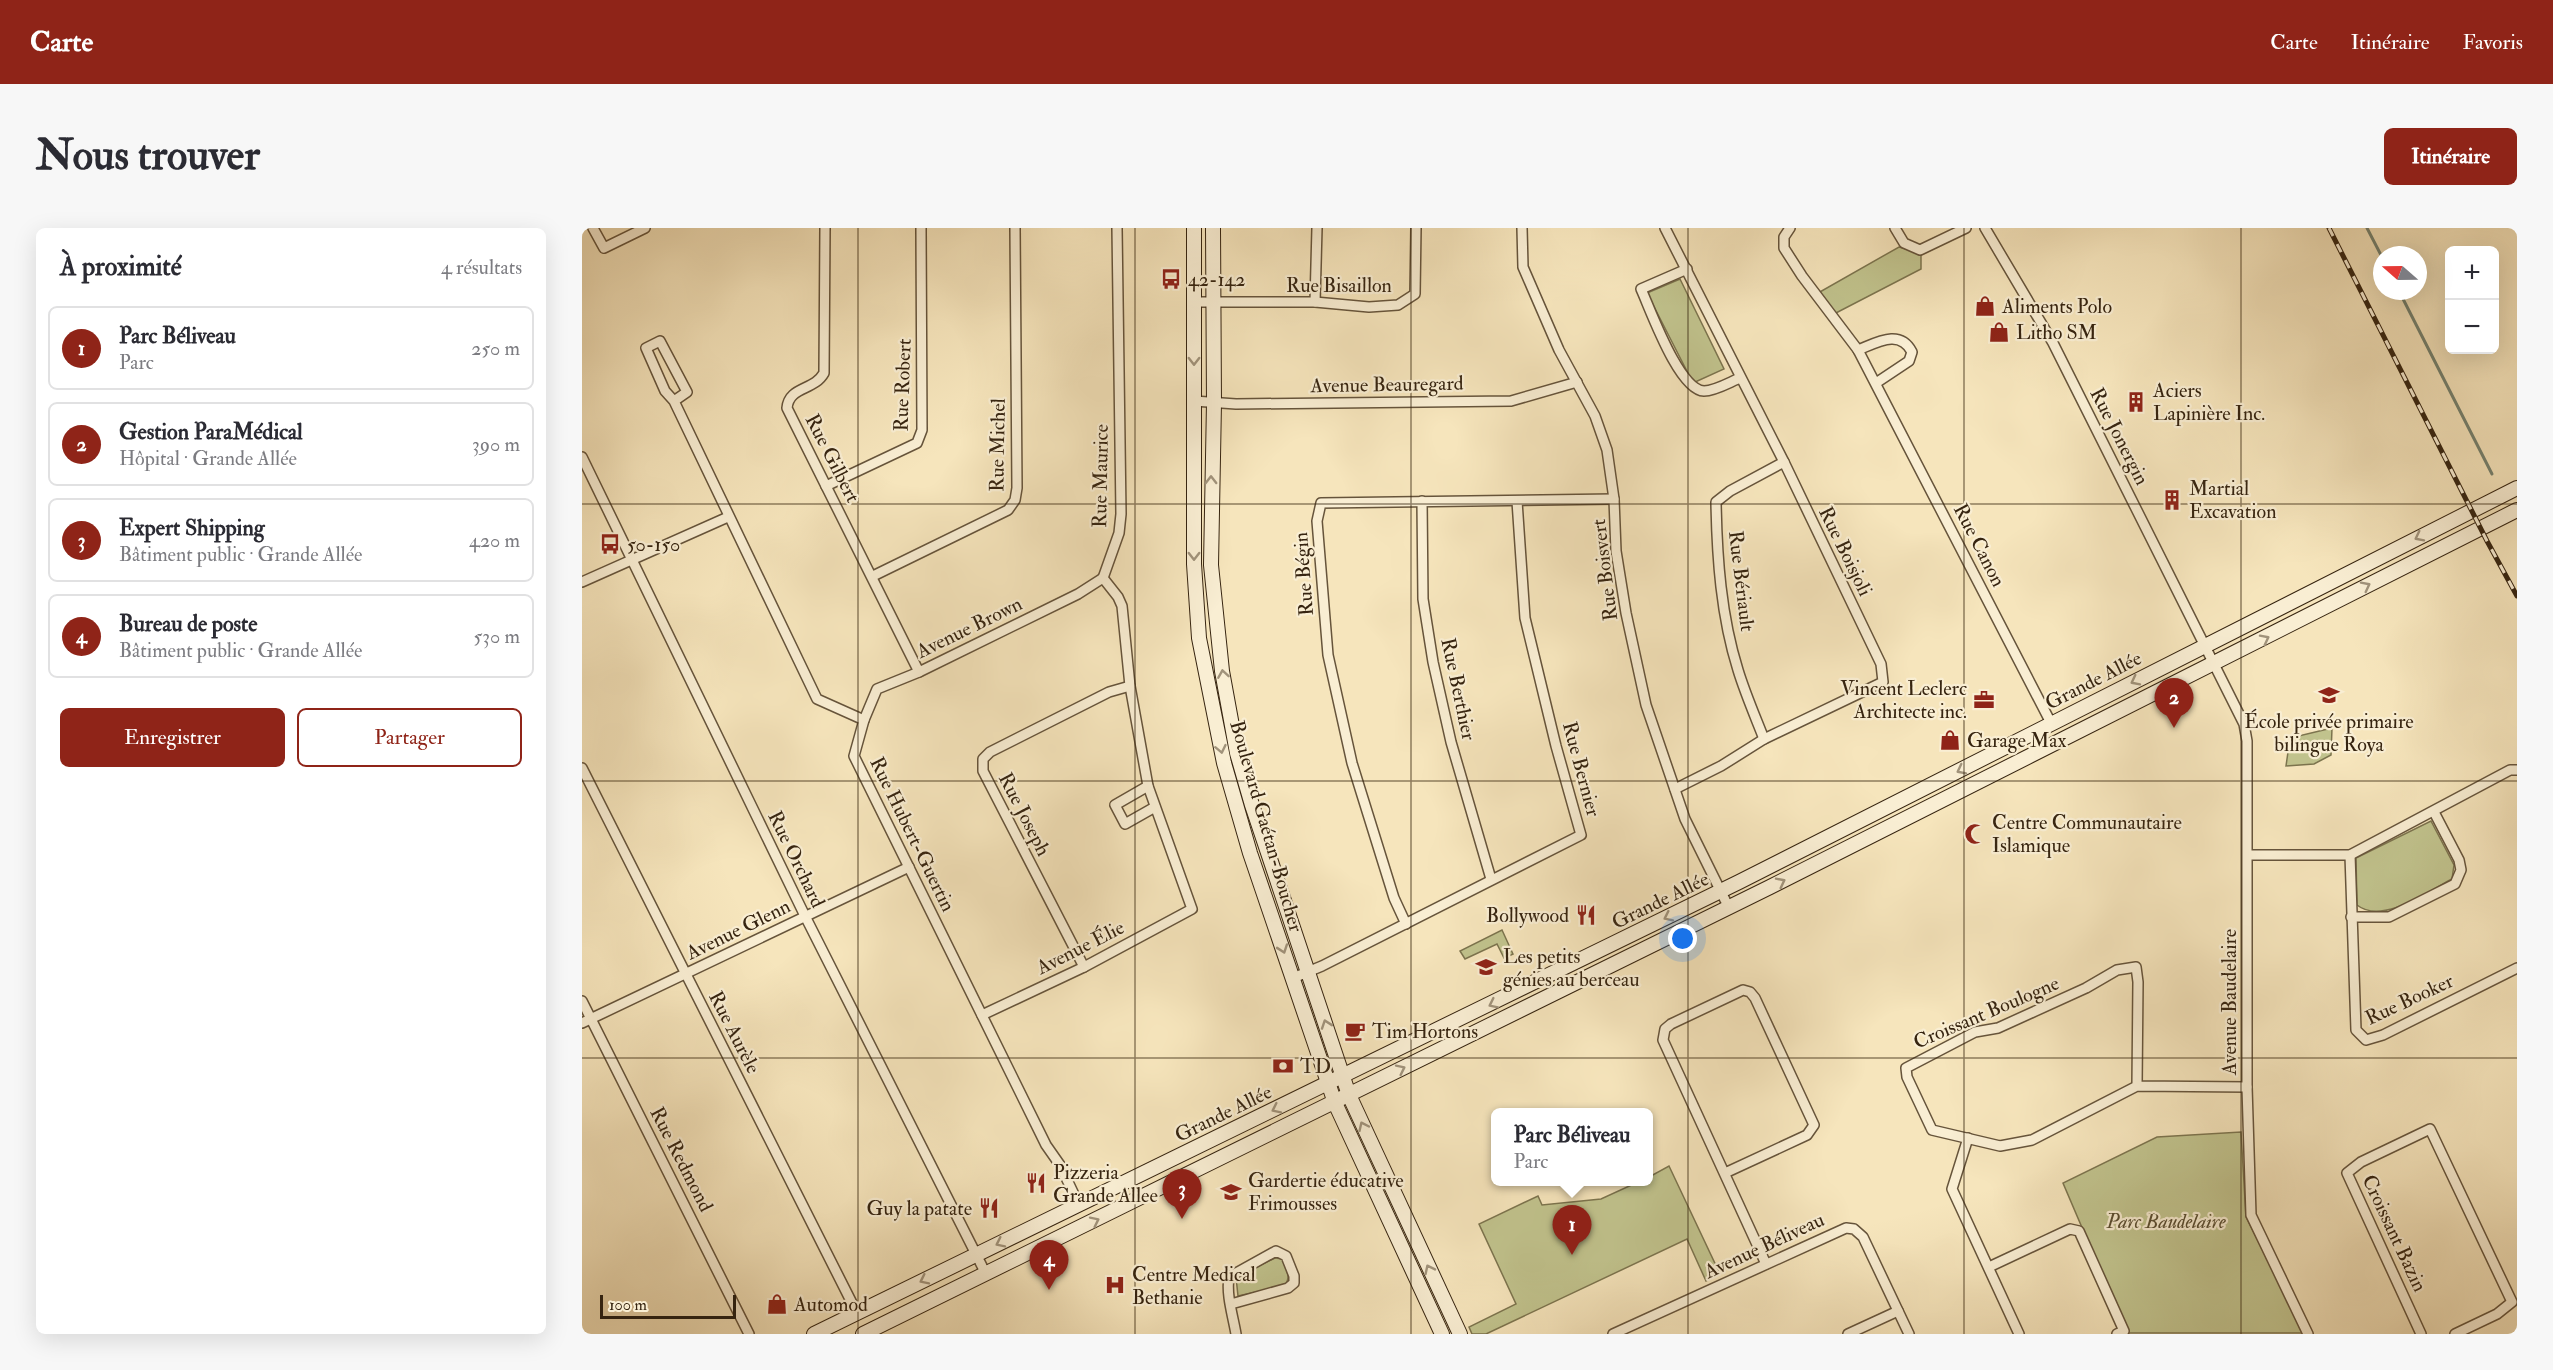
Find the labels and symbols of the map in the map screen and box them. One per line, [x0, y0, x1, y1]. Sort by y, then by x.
north arrow [2373, 246, 2427, 300]
bus stop icon: 42-142 [1159, 267, 1183, 291]
place label: 42-142 [1188, 267, 1245, 292]
street label: Rue Bisaillon [1286, 273, 1392, 298]
shop icon: Aliments Polo [1973, 294, 1997, 318]
place label: Aliments Polo [2001, 294, 2112, 319]
shop icon: Litho SM [1987, 320, 2011, 344]
place label: Litho SM [2016, 320, 2097, 345]
street label: Rue Robert [888, 338, 917, 432]
one-way arrow [1188, 356, 1200, 365]
street label: Avenue Beauregard [1309, 371, 1464, 398]
place label: Aciers Lapinière Inc. [2152, 378, 2265, 427]
street label: Rue Jonergin [2084, 383, 2155, 489]
building icon: Aciers Lapinière Inc. [2124, 390, 2148, 414]
street label: Rue Michel [984, 398, 1011, 492]
street label: Rue Gilbert [800, 410, 866, 507]
street label: Rue Maurice [1087, 424, 1114, 528]
one-way arrow [1205, 476, 1217, 485]
place label: Martial Excavation [2189, 476, 2276, 524]
building icon: Martial Excavation [2160, 488, 2184, 512]
street label: Rue Canon [1948, 499, 2011, 591]
street label: Rue Boisjoli [1813, 502, 1878, 600]
street label: Rue Boisvert [1586, 517, 1623, 622]
street label: Rue Bériault [1723, 529, 1760, 633]
one-way arrow [2415, 530, 2426, 541]
street label: Rue Bégin [1288, 531, 1319, 617]
bus stop icon: 50-150 [598, 532, 622, 556]
place label: 50-150 [627, 532, 680, 557]
one-way arrow [1188, 551, 1200, 560]
one-way arrow [2360, 582, 2371, 594]
street label: Avenue Brown [911, 591, 1026, 664]
one-way arrow [2258, 635, 2269, 646]
street label: Rue Berthier [1435, 636, 1482, 743]
street label: Grande Allée [2041, 646, 2146, 715]
one-way arrow [1217, 670, 1229, 679]
one-way arrow [2130, 674, 2141, 685]
place label: Vincent Leclerc Architecte inc. [1840, 676, 1967, 724]
pin: 2 [2154, 678, 2194, 728]
school or university icon: École privée primaire bilingue Roya [2317, 683, 2341, 707]
office icon: Vincent Leclerc Architecte inc. [1972, 688, 1996, 712]
place label: École privée primaire bilingue Roya [2244, 708, 2414, 757]
street label: Boulevard Gaétan-Boucher [1224, 717, 1309, 935]
street label: Rue Bernier [1557, 719, 1606, 820]
shop icon: Garage Max [1938, 728, 1962, 752]
place label: Garage Max [1967, 728, 2067, 753]
one-way arrow [1214, 743, 1227, 753]
street label: Rue Hubert-Guertin [864, 753, 961, 916]
one-way arrow [1956, 762, 1967, 774]
street label: Rue Joseph [992, 768, 1056, 861]
street label: Rue Orchard [762, 807, 831, 912]
place label: Centre Communautaire Islamique [1992, 810, 2182, 858]
mosque icon: Centre Communautaire Islamique [1963, 822, 1987, 846]
street label: Grande Allée [1608, 866, 1713, 935]
one-way arrow [1775, 878, 1785, 889]
street label: Avenue Glenn [681, 893, 794, 966]
place label: Bollywood [1486, 903, 1569, 928]
restaurant icon: Bollywood [1574, 903, 1598, 927]
one-way arrow [1663, 910, 1674, 922]
street label: Avenue Élie [1031, 914, 1128, 981]
your location [1668, 924, 1697, 953]
street label: Avenue Baudelaire [2217, 929, 2242, 1076]
one-way arrow [1276, 943, 1288, 954]
place label: Les petits génies au berceau [1503, 944, 1640, 992]
school or university icon: Les petits génies au berceau [1474, 955, 1498, 979]
street label: Rue Booker [2361, 968, 2458, 1031]
street label: Croissant Boulogne [1910, 971, 2063, 1054]
street label: Rue Aurèle [703, 987, 766, 1078]
one-way arrow [1488, 996, 1499, 1008]
one-way arrow [1320, 1019, 1333, 1030]
cafe icon: Tim Hortons [1343, 1019, 1367, 1043]
place label: Tim Hortons [1372, 1019, 1478, 1044]
bank icon: TD [1271, 1054, 1295, 1078]
place label: TD [1300, 1054, 1331, 1079]
one-way arrow [1395, 1065, 1406, 1077]
street label: Grande Allée [1171, 1079, 1276, 1148]
one-way arrow [1271, 1102, 1282, 1114]
street label: Rue Redmond [644, 1103, 719, 1216]
one-way arrow [1358, 1121, 1370, 1132]
place label: Pizzeria Grande Allee [1053, 1160, 1158, 1208]
place label: Gardertie éducative Frimousses [1248, 1168, 1404, 1216]
pin: 3 [1162, 1170, 1202, 1219]
restaurant icon: Pizzeria Grande Allee [1024, 1171, 1048, 1195]
street label: Croissant Bazin [2357, 1171, 2433, 1296]
school or university icon: Gardertie éducative Frimousses [1219, 1180, 1243, 1204]
place label: Guy la patate [866, 1196, 972, 1222]
restaurant icon: Guy la patate [977, 1196, 1001, 1220]
pin: 1 [1552, 1206, 1592, 1255]
street label: Avenue Béliveau [1699, 1207, 1828, 1285]
park label: Parc Baudelaire [2105, 1209, 2226, 1234]
one-way arrow [1089, 1217, 1100, 1228]
one-way arrow [996, 1236, 1007, 1248]
pin: 4 [1030, 1240, 1068, 1290]
place label: Centre Medical Bethanie [1132, 1262, 1256, 1310]
one-way arrow [1425, 1265, 1437, 1276]
one-way arrow [920, 1273, 931, 1285]
hospital icon: Centre Medical Bethanie [1103, 1273, 1127, 1297]
scale bar [600, 1292, 736, 1320]
shop icon: Automod [765, 1292, 789, 1316]
place label: Automod [793, 1292, 868, 1317]

